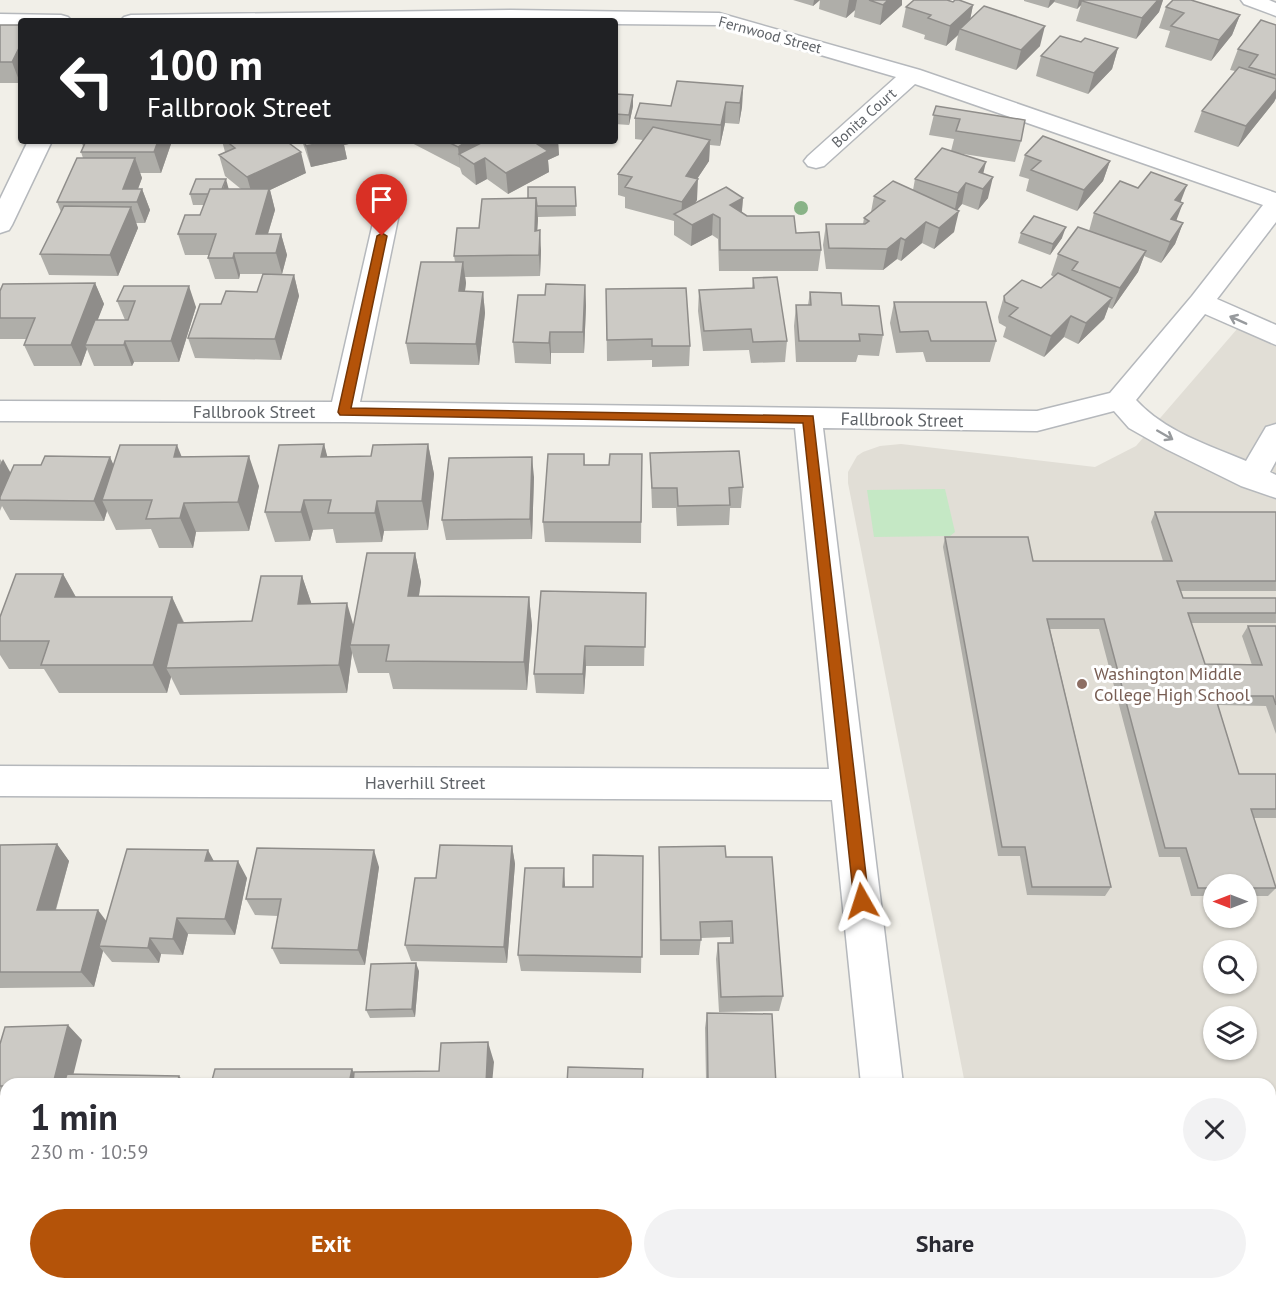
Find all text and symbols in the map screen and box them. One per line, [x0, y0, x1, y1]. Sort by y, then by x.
street label: Fernwood Street [716, 12, 824, 57]
text: 100 m [147, 37, 263, 92]
icon: left [48, 42, 126, 120]
street label: Bonita Court [827, 84, 900, 152]
text: Fallbrook Street [147, 90, 331, 124]
pin [356, 174, 407, 236]
icon: arrive [365, 183, 398, 216]
one-way arrow [1230, 313, 1248, 325]
street label: Fallbrook Street [193, 400, 315, 423]
street label: Fallbrook Street [840, 407, 964, 432]
one-way arrow [1156, 430, 1173, 442]
place label: Washington Middle College High School [1094, 662, 1250, 706]
marker: Washington Middle College High School [1075, 677, 1089, 691]
street label: Haverhill Street [365, 771, 485, 794]
position arrow [830, 869, 894, 933]
north arrow [1203, 874, 1257, 928]
map controls [1203, 874, 1257, 1060]
button: search [1203, 940, 1257, 994]
button: layers [1203, 1006, 1257, 1060]
text: 1 min [30, 1093, 118, 1140]
button: close [1183, 1098, 1246, 1161]
text: 230 m · 10:59 [30, 1139, 148, 1165]
button: Exit [30, 1209, 632, 1278]
button: Share [644, 1209, 1246, 1278]

